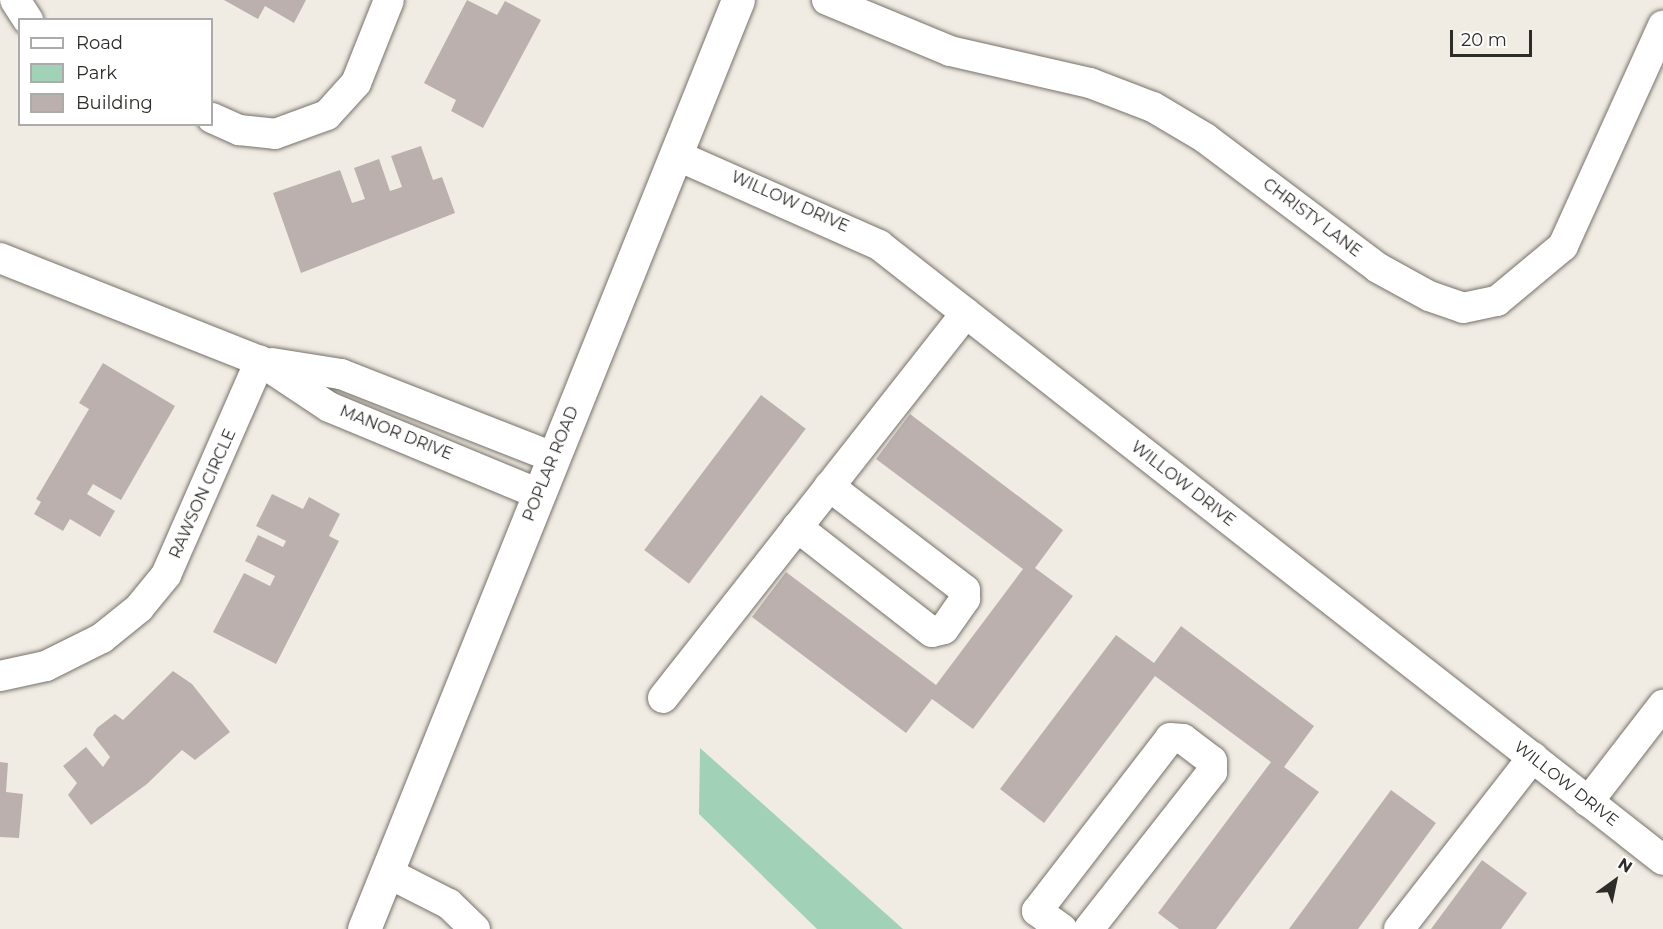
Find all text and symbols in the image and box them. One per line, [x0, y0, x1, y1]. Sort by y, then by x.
legend [18, 18, 213, 126]
scale bar [1453, 18, 1536, 56]
text: 20 m [1461, 29, 1507, 51]
text: Road [76, 32, 123, 54]
text: Park [76, 62, 117, 84]
text: Building [76, 92, 153, 114]
street label: WILLOW DRIVE [728, 167, 852, 237]
street label: CHRISTY LANE [1259, 175, 1365, 261]
street label: MANOR DRIVE [337, 402, 455, 464]
street label: POPLAR ROAD [519, 404, 583, 524]
street label: RAWSON CIRCLE [166, 426, 240, 562]
street label: WILLOW DRIVE [1127, 437, 1239, 531]
street label: WILLOW DRIVE [1510, 737, 1622, 831]
north arrow [1585, 851, 1645, 911]
text: N [1614, 854, 1636, 877]

